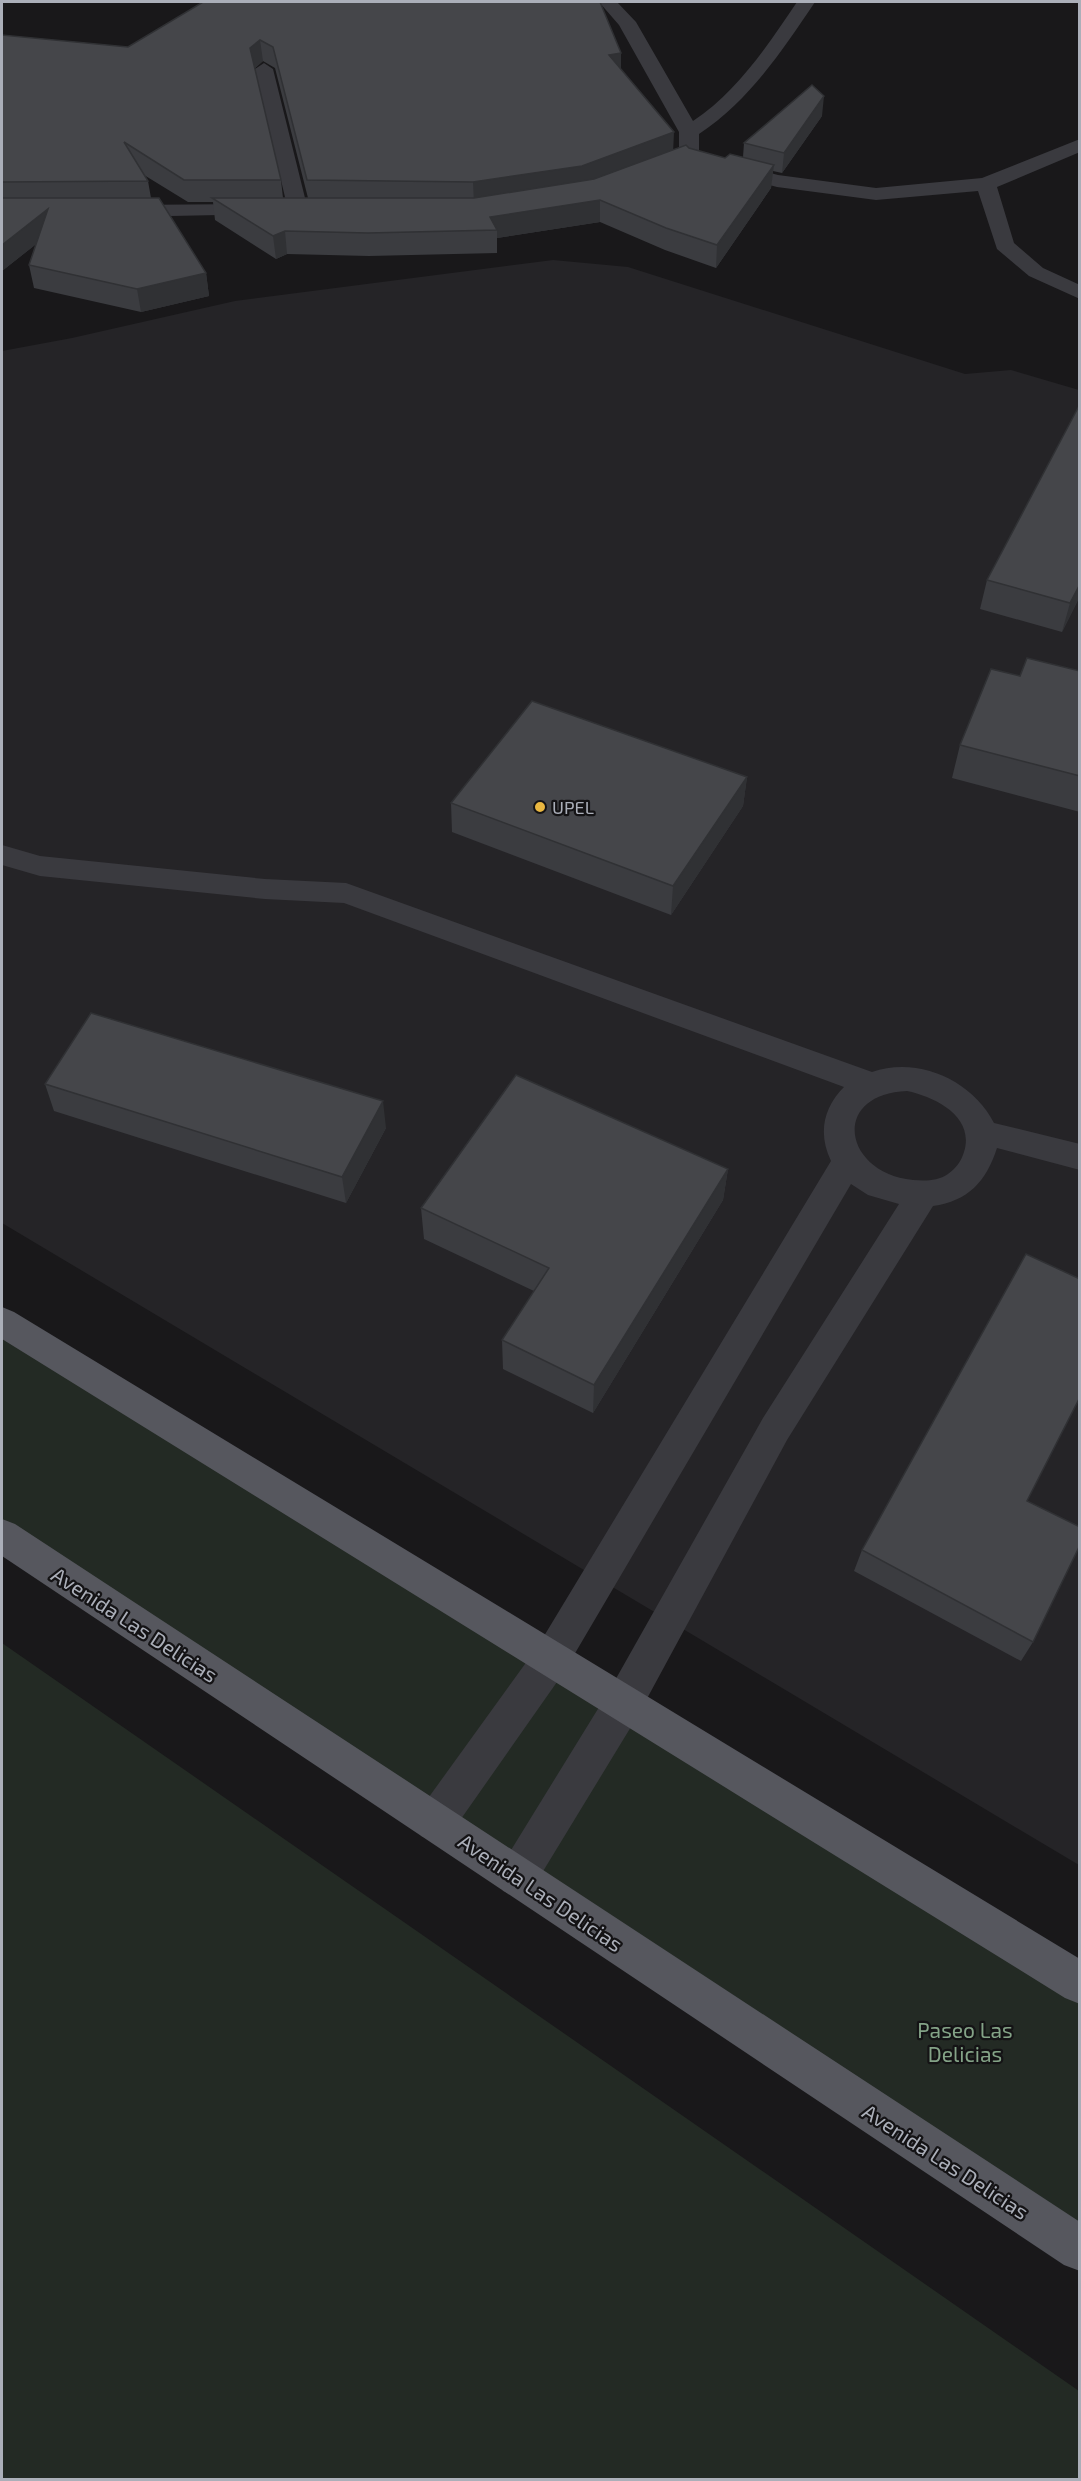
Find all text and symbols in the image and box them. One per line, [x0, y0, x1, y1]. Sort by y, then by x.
place label: UPEL [552, 796, 594, 818]
marker: UPEL [533, 800, 547, 814]
street label: Avenida Las Delicias [47, 1561, 223, 1687]
street label: Avenida Las Delicias [454, 1828, 628, 1956]
park label: Paseo Las Delicias [917, 2017, 1013, 2066]
street label: Avenida Las Delicias [858, 2098, 1034, 2224]

